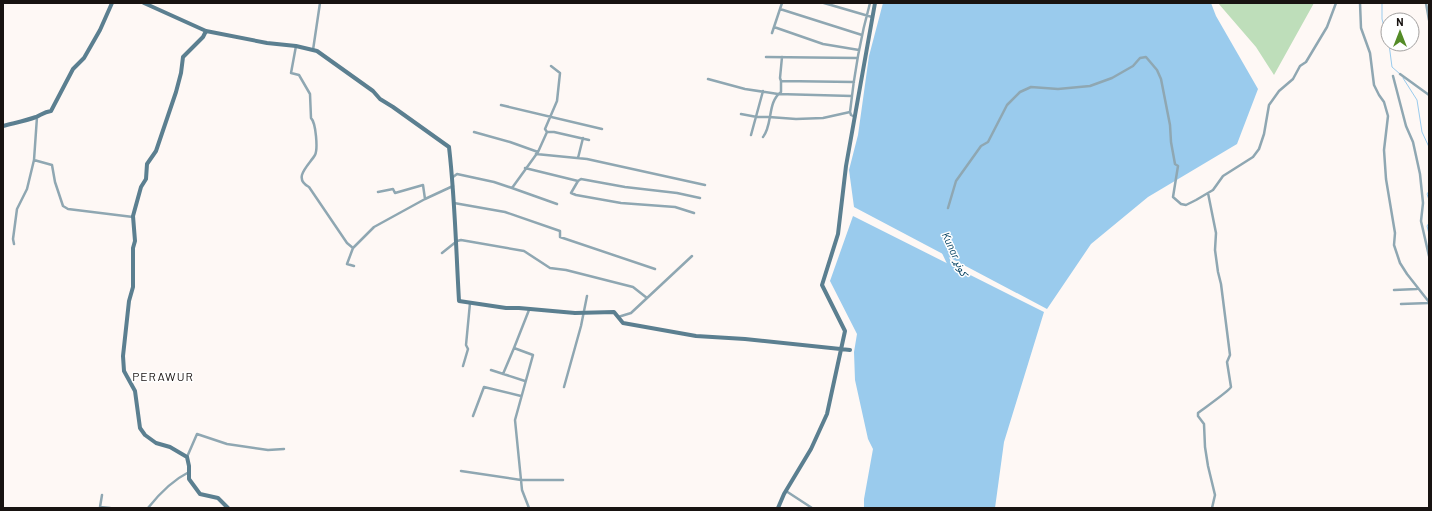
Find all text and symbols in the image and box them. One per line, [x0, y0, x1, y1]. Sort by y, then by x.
north arrow [1380, 12, 1420, 52]
text: N [1396, 15, 1404, 28]
water label: Kunar کونړ [938, 230, 972, 281]
district label: PERAWUR [132, 369, 194, 383]

